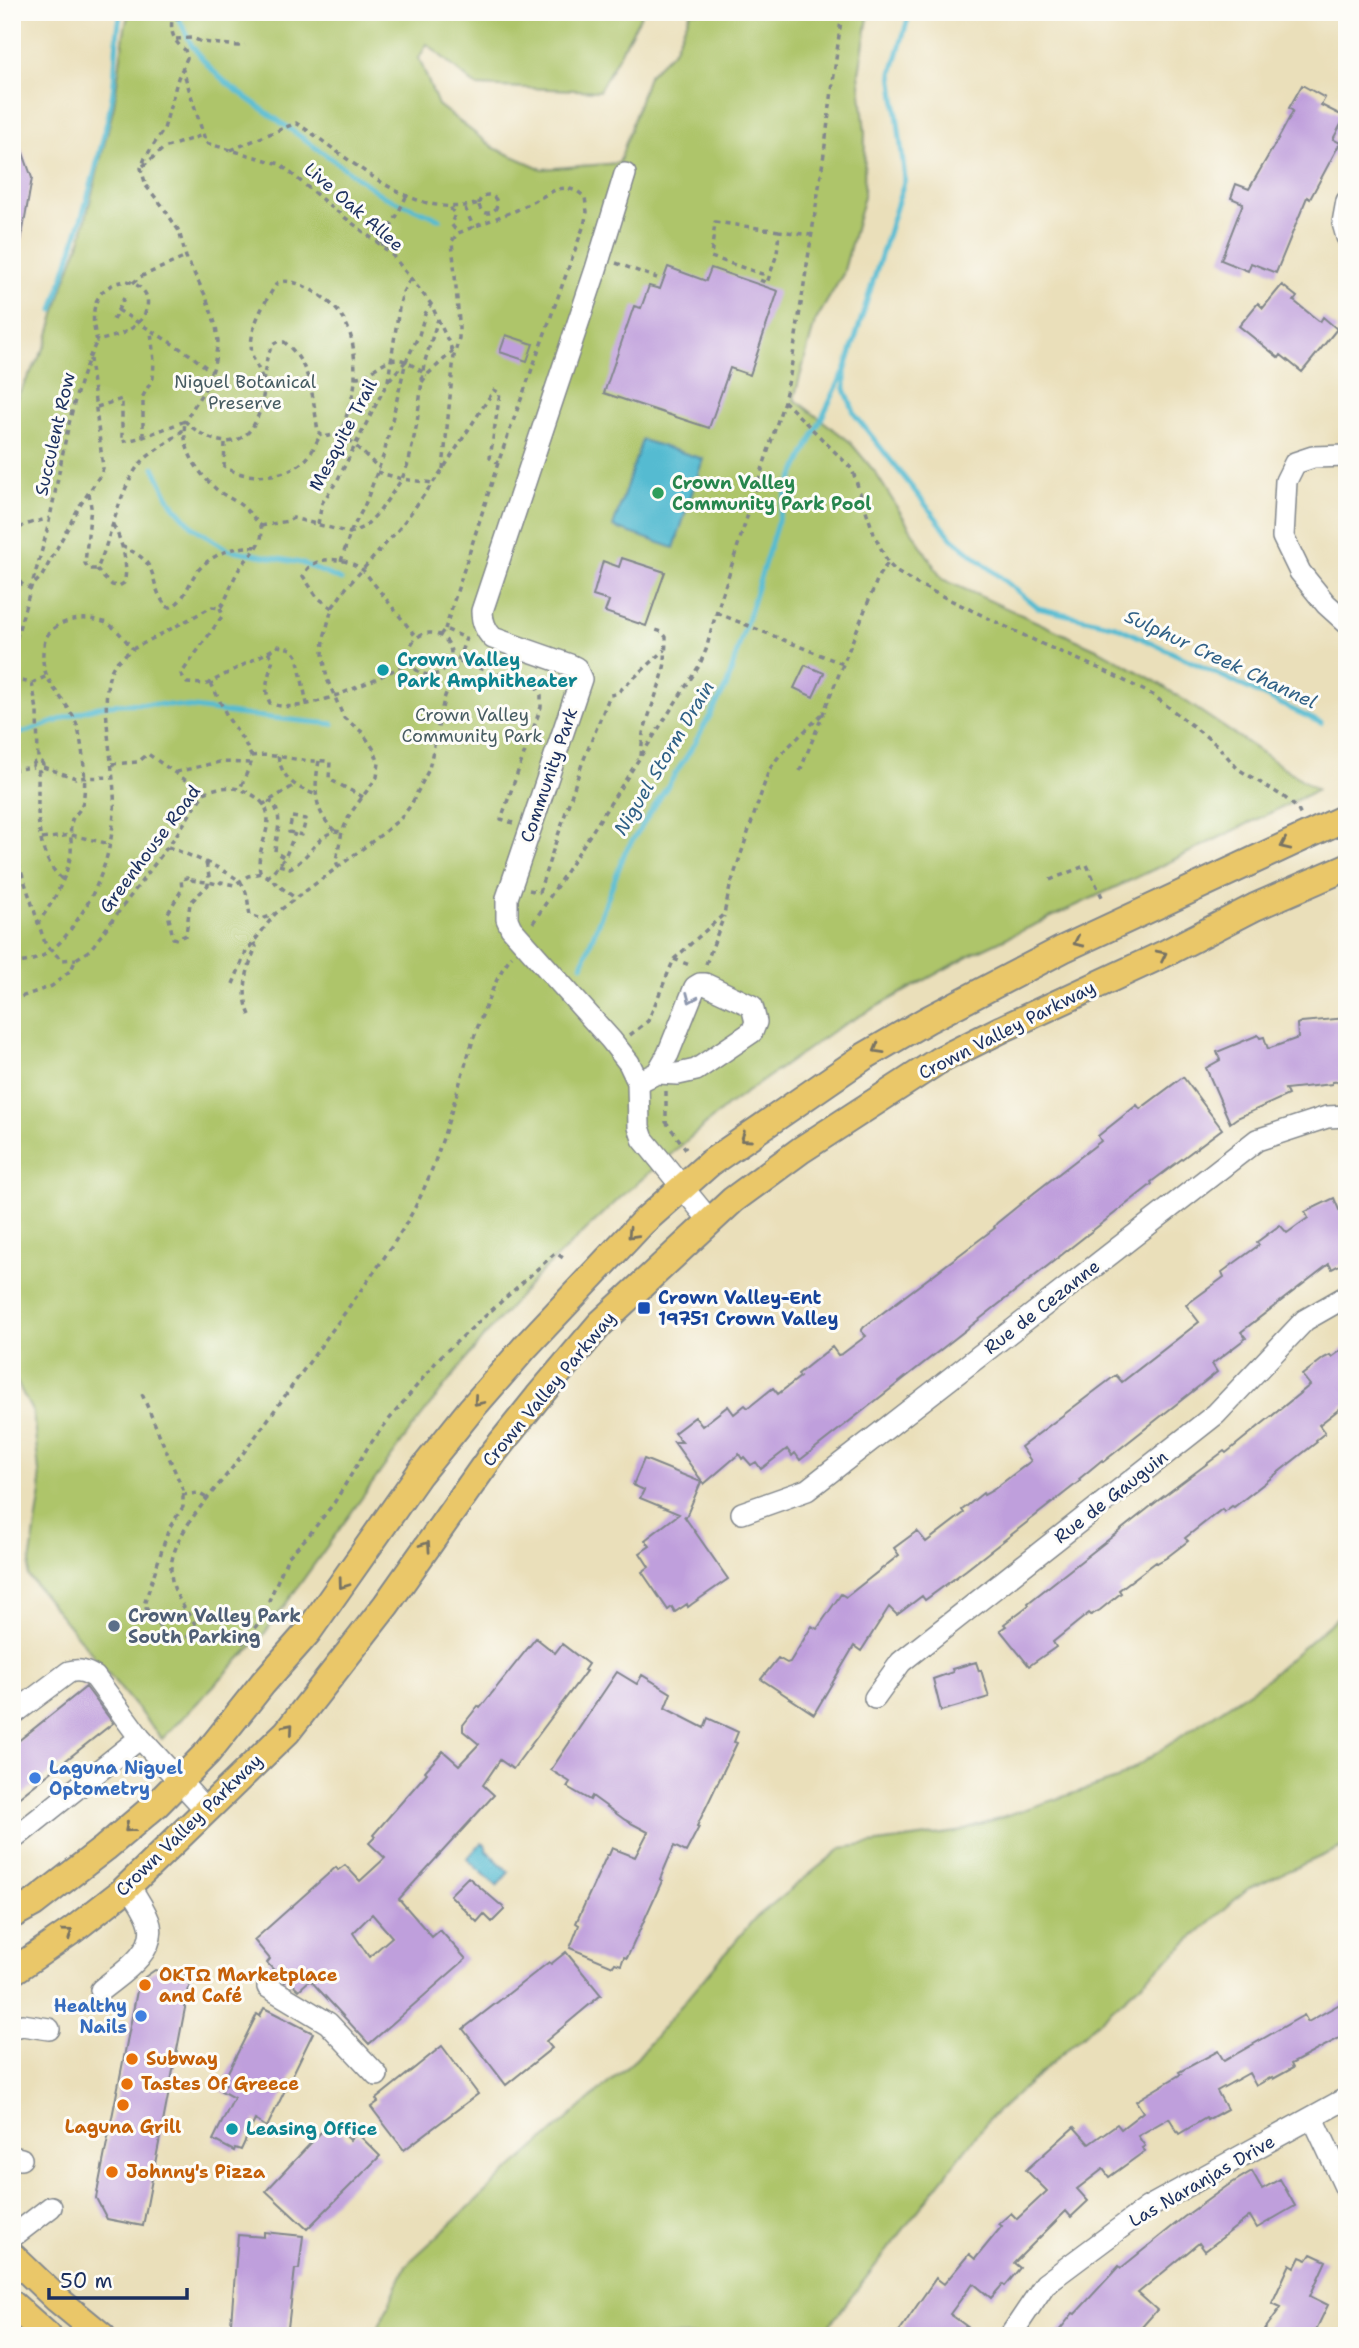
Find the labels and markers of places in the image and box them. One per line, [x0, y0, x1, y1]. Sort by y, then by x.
place label: Crown Valley Community Park Pool [672, 471, 871, 516]
marker: Crown Valley Community Park Pool [650, 485, 666, 501]
place label: Crown Valley Park Amphitheater [397, 648, 578, 693]
marker: Crown Valley Park Amphitheater [375, 662, 391, 678]
place label: Crown Valley-Ent 19751 Crown Valley [658, 1286, 838, 1331]
marker: Crown Valley-Ent 19751 Crown Valley [636, 1300, 652, 1316]
place label: Crown Valley Park South Parking [128, 1604, 301, 1649]
marker: Crown Valley Park South Parking [106, 1618, 122, 1634]
place label: Laguna Niguel Optometry [49, 1756, 183, 1801]
marker: Laguna Niguel Optometry [27, 1770, 43, 1786]
place label: OKTΩ Marketplace and Café [159, 1963, 338, 2008]
marker: OKTΩ Marketplace and Café [137, 1977, 153, 1993]
place label: Healthy Nails [54, 1994, 127, 2039]
marker: Healthy Nails [133, 2008, 149, 2024]
place label: Subway [146, 2047, 218, 2071]
marker: Subway [124, 2051, 140, 2067]
place label: Tastes Of Greece [141, 2072, 299, 2096]
marker: Tastes Of Greece [119, 2076, 135, 2092]
marker: Laguna Grill [115, 2097, 131, 2113]
place label: Laguna Grill [65, 2115, 181, 2139]
place label: Leasing Office [246, 2117, 377, 2141]
marker: Leasing Office [224, 2121, 240, 2137]
place label: Johnny's Pizza [126, 2160, 266, 2184]
marker: Johnny's Pizza [104, 2164, 120, 2180]

